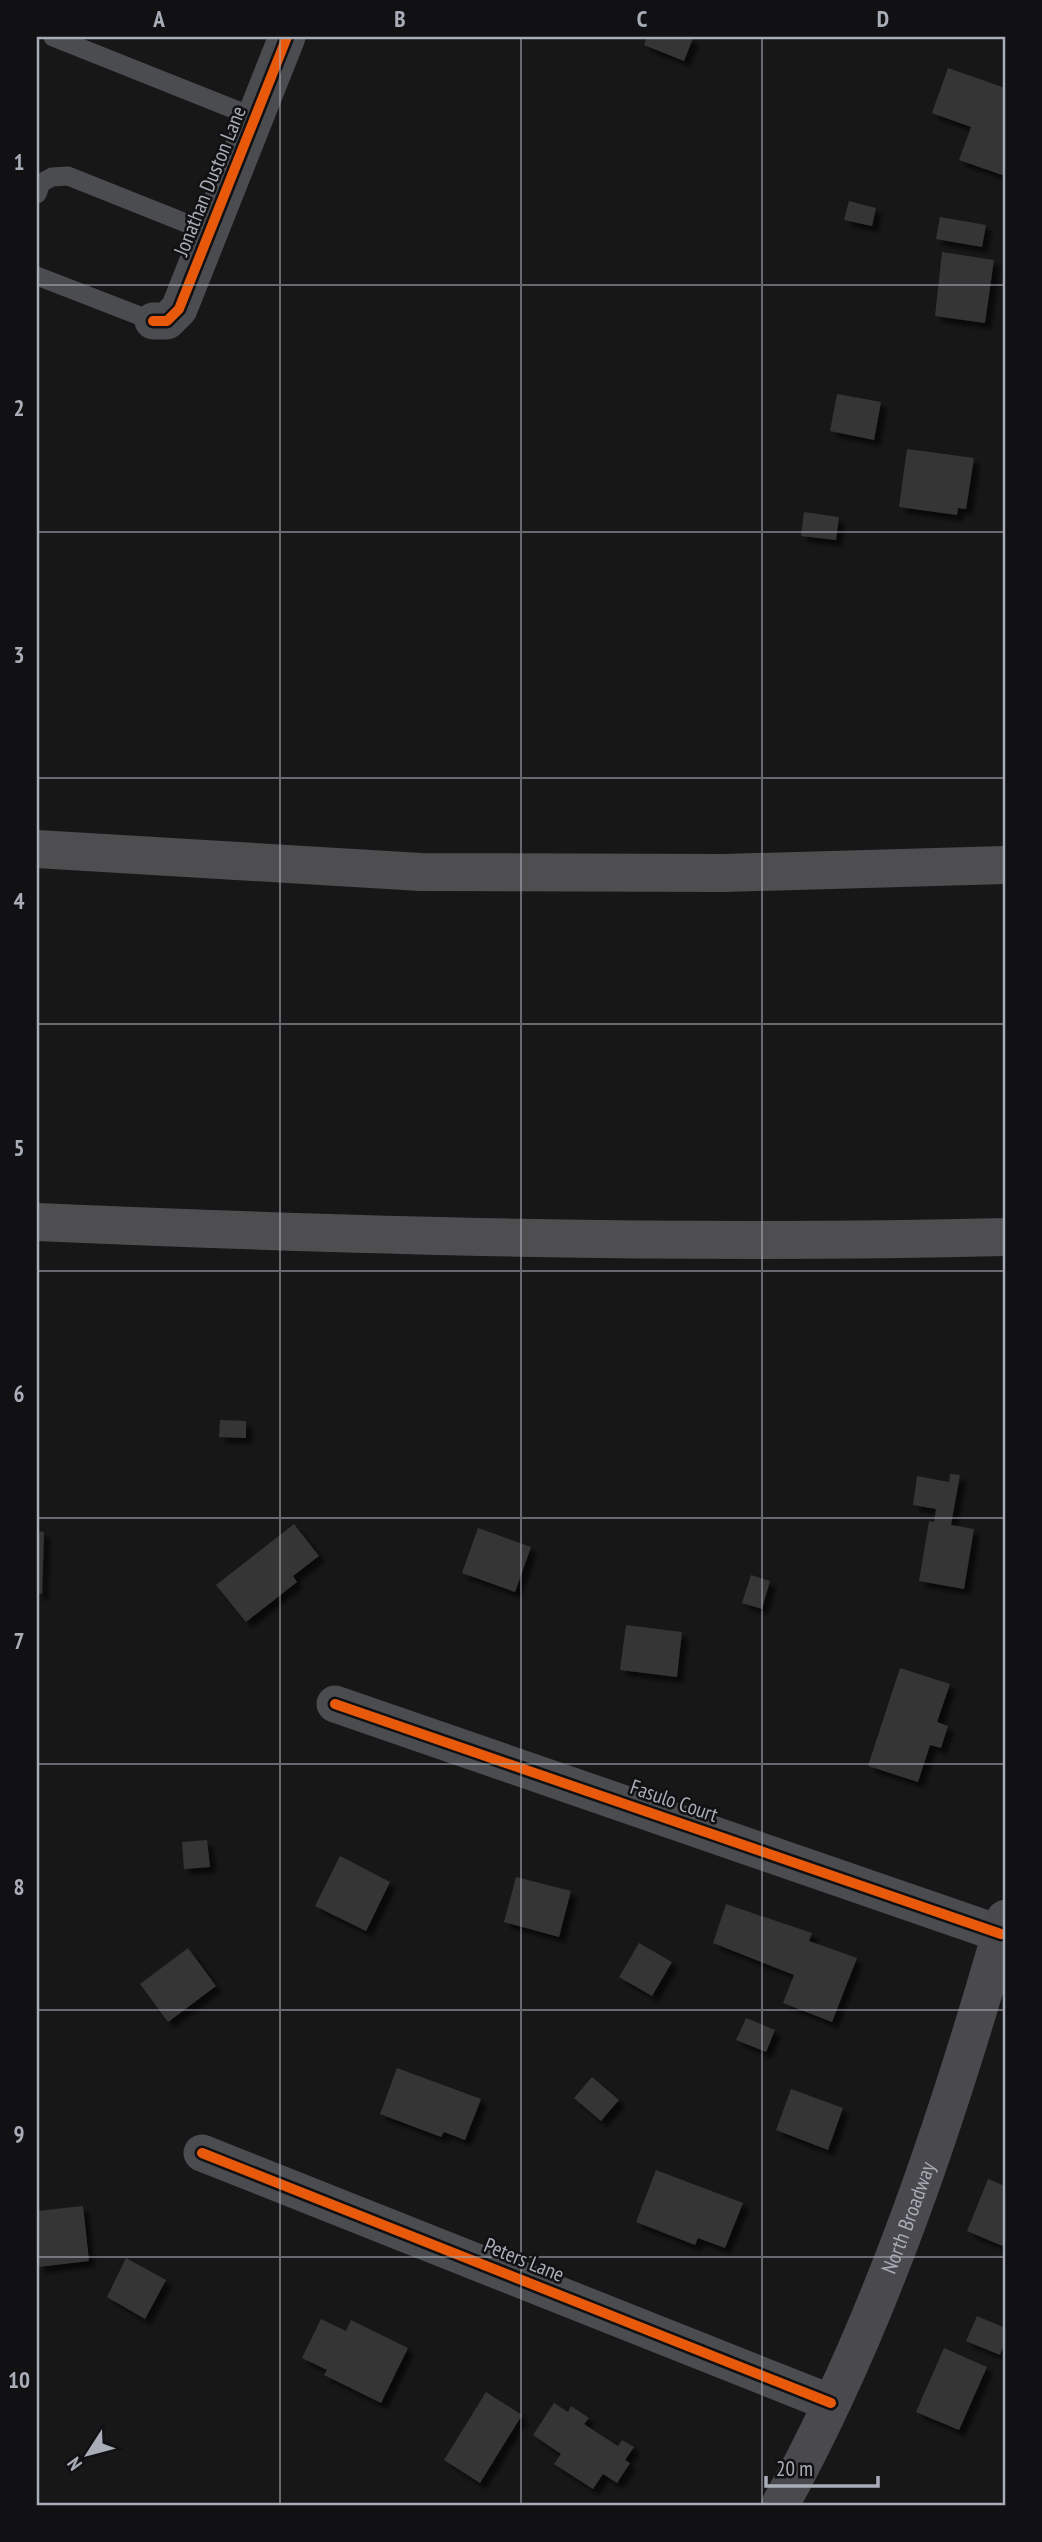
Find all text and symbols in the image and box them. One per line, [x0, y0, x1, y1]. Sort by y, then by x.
text: A [152, 4, 165, 33]
text: B [394, 4, 406, 33]
text: C [637, 4, 648, 33]
text: D [877, 4, 889, 33]
street label: Jonathan Duston Lane [167, 102, 252, 261]
text: 1 [14, 147, 25, 176]
text: 2 [14, 393, 25, 422]
text: 3 [14, 640, 25, 669]
text: 4 [14, 886, 25, 915]
text: 5 [14, 1133, 25, 1162]
text: 6 [14, 1379, 25, 1408]
text: 7 [14, 1626, 25, 1655]
street label: Fasulo Court [627, 1773, 722, 1828]
text: 8 [14, 1872, 25, 1901]
text: 9 [14, 2119, 25, 2148]
street label: North Broadway [875, 2158, 941, 2277]
street label: Peters Lane [480, 2231, 568, 2288]
text: 10 [8, 2365, 30, 2394]
north arrow [52, 2420, 122, 2490]
scale bar [766, 2444, 878, 2488]
text: N [62, 2453, 87, 2475]
text: 20 m [776, 2455, 813, 2482]

